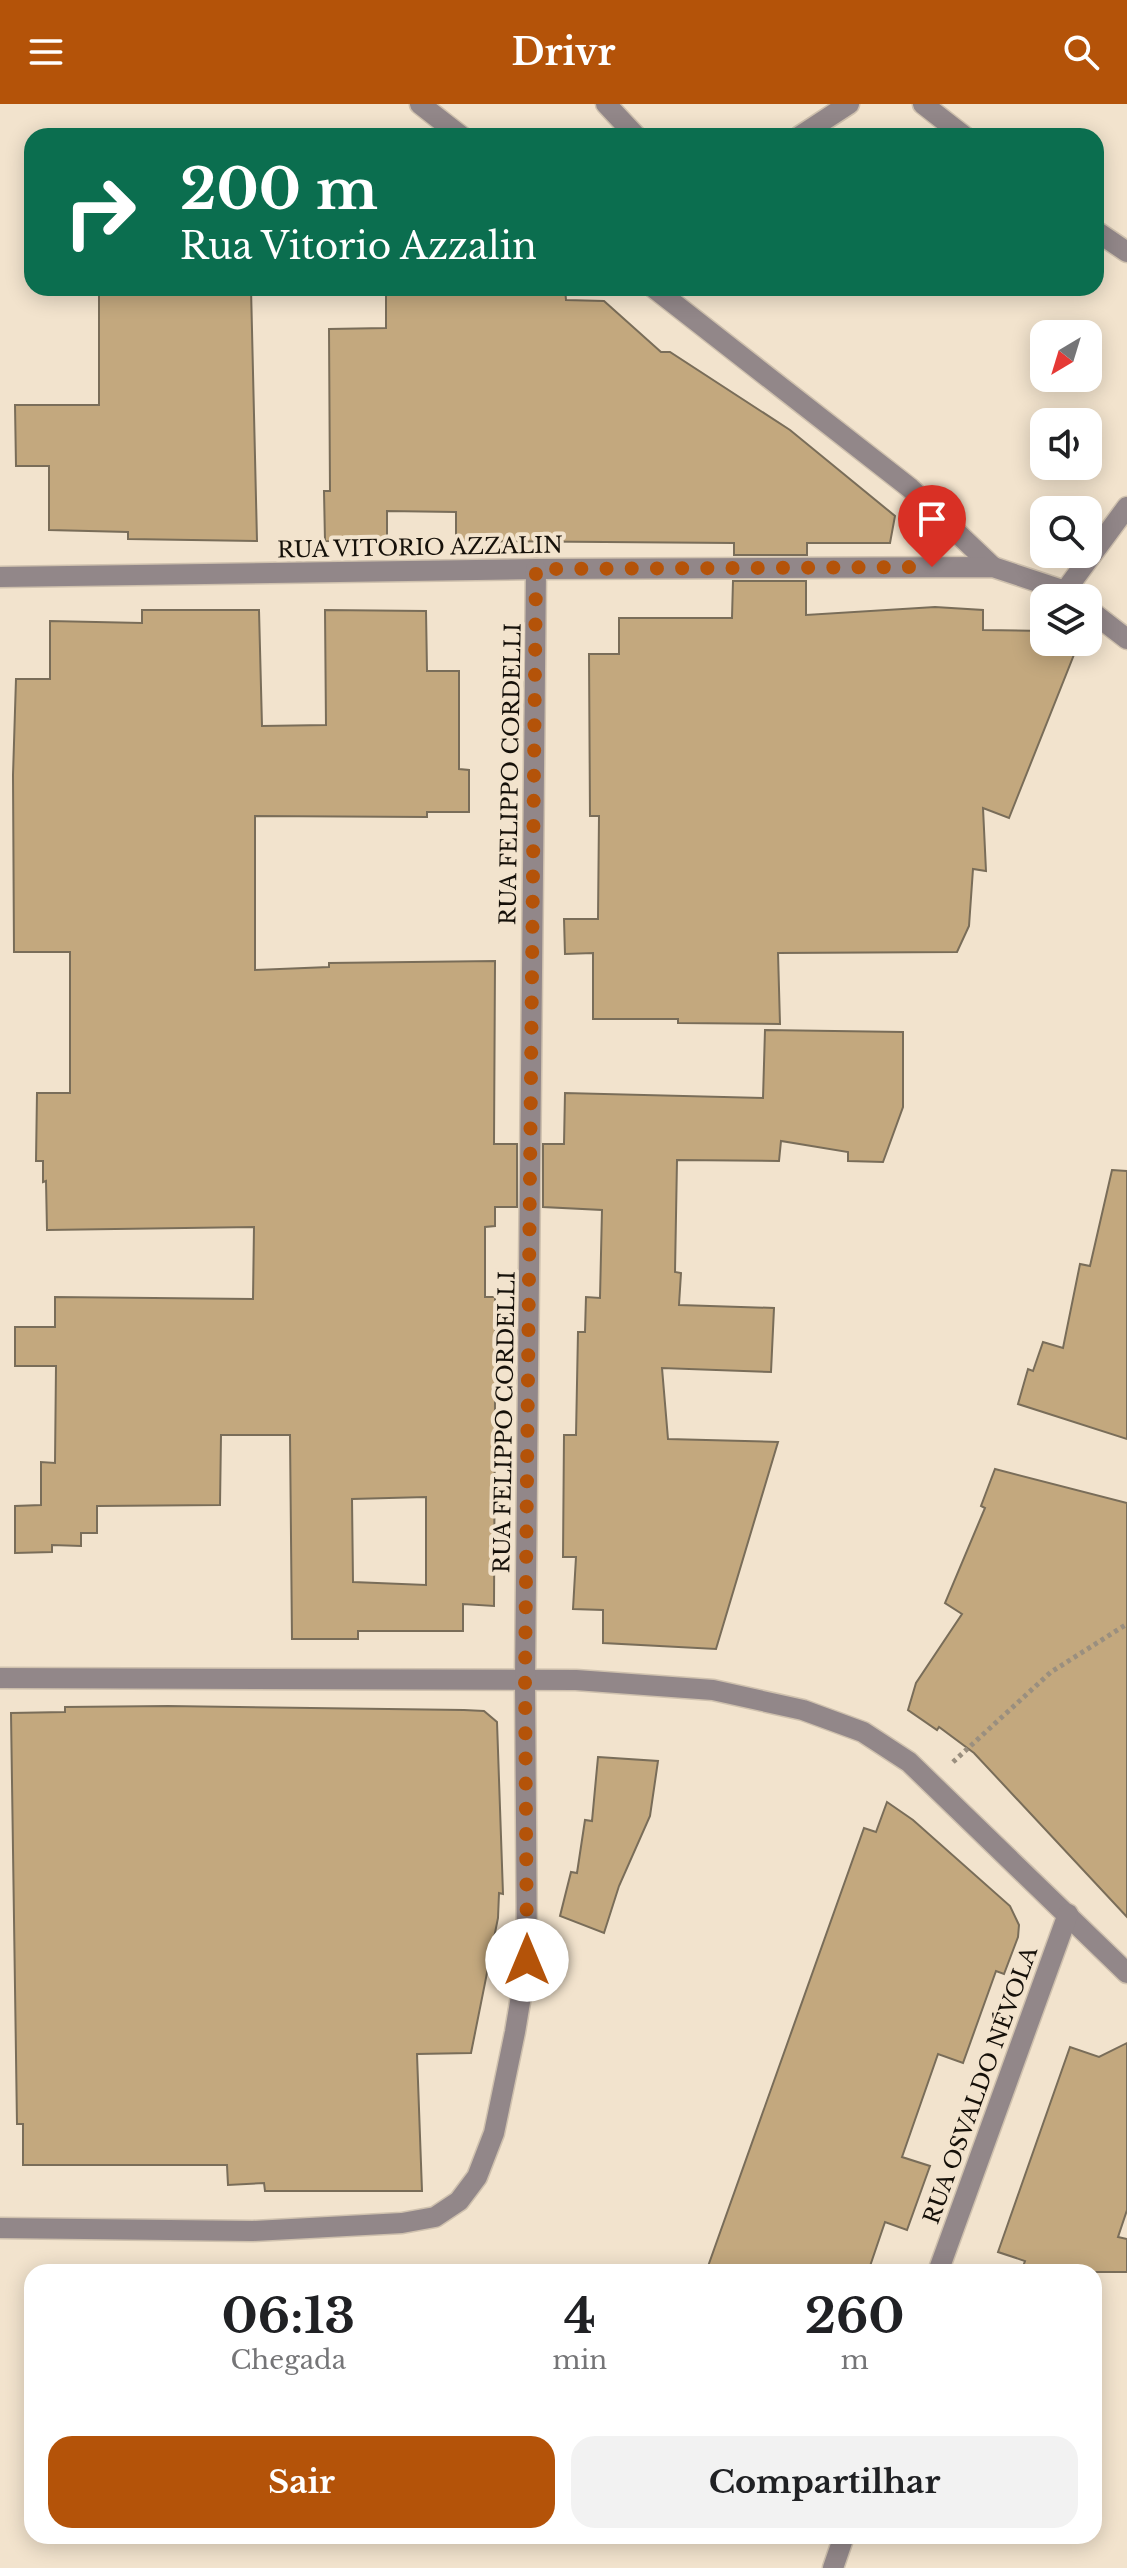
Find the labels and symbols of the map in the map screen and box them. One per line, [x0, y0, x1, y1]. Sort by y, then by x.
north arrow [1030, 320, 1102, 392]
pin [898, 485, 966, 567]
street label: RUA VITORIO AZZALIN [277, 532, 563, 563]
street label: RUA FELIPPO CORDELLI [494, 623, 527, 925]
street label: RUA FELIPPO CORDELLI [488, 1271, 521, 1573]
position arrow [485, 1918, 569, 2002]
street label: RUA OSVALDO NÉVOLA [917, 1942, 1044, 2228]

